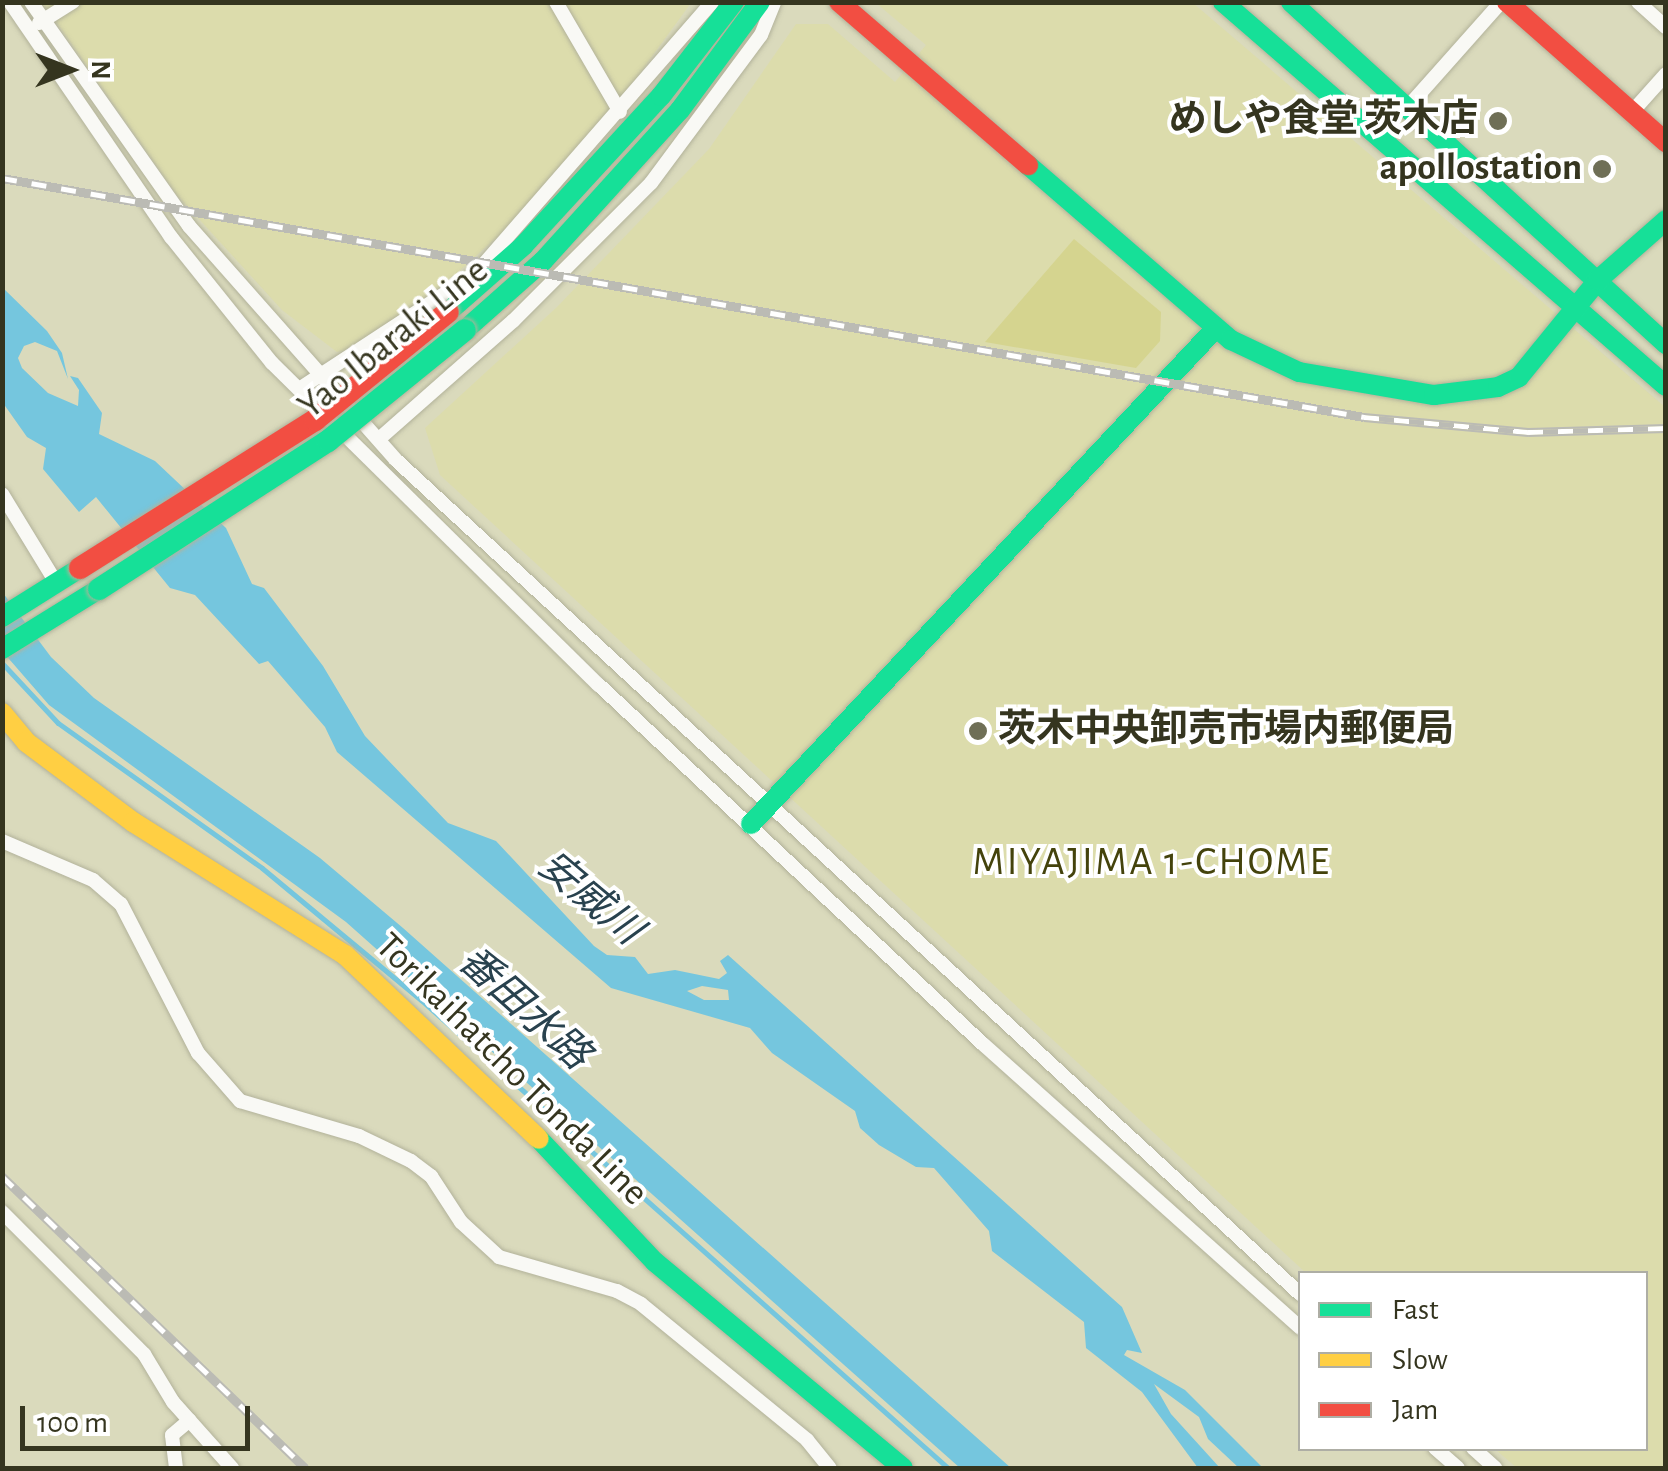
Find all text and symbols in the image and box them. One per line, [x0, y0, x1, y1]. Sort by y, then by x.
north arrow [20, 20, 120, 120]
text: N [86, 60, 114, 80]
place label: めしや食堂 茨木店 [1168, 98, 1478, 144]
marker: めしや食堂 茨木店 [1487, 110, 1509, 132]
place label: apollostation [1379, 146, 1582, 192]
marker: apollostation [1591, 158, 1613, 180]
street label: Yao Ibaraki Line [290, 249, 498, 429]
place label: 茨木中央卸売市場内郵便局 [998, 708, 1454, 754]
marker: 茨木中央卸売市場内郵便局 [967, 720, 989, 742]
district label: MIYAJIMA 1-CHOME [973, 838, 1331, 886]
water label: 安威川 [529, 841, 651, 955]
street label: Torikaihatcho Tonda Line [365, 924, 657, 1216]
water label: 番田水路 [448, 937, 600, 1079]
legend [1298, 1271, 1648, 1451]
text: Fast [1392, 1295, 1439, 1325]
text: Slow [1392, 1345, 1448, 1375]
scale bar [25, 1386, 255, 1448]
text: Jam [1392, 1395, 1438, 1425]
text: 100 m [37, 1408, 108, 1438]

